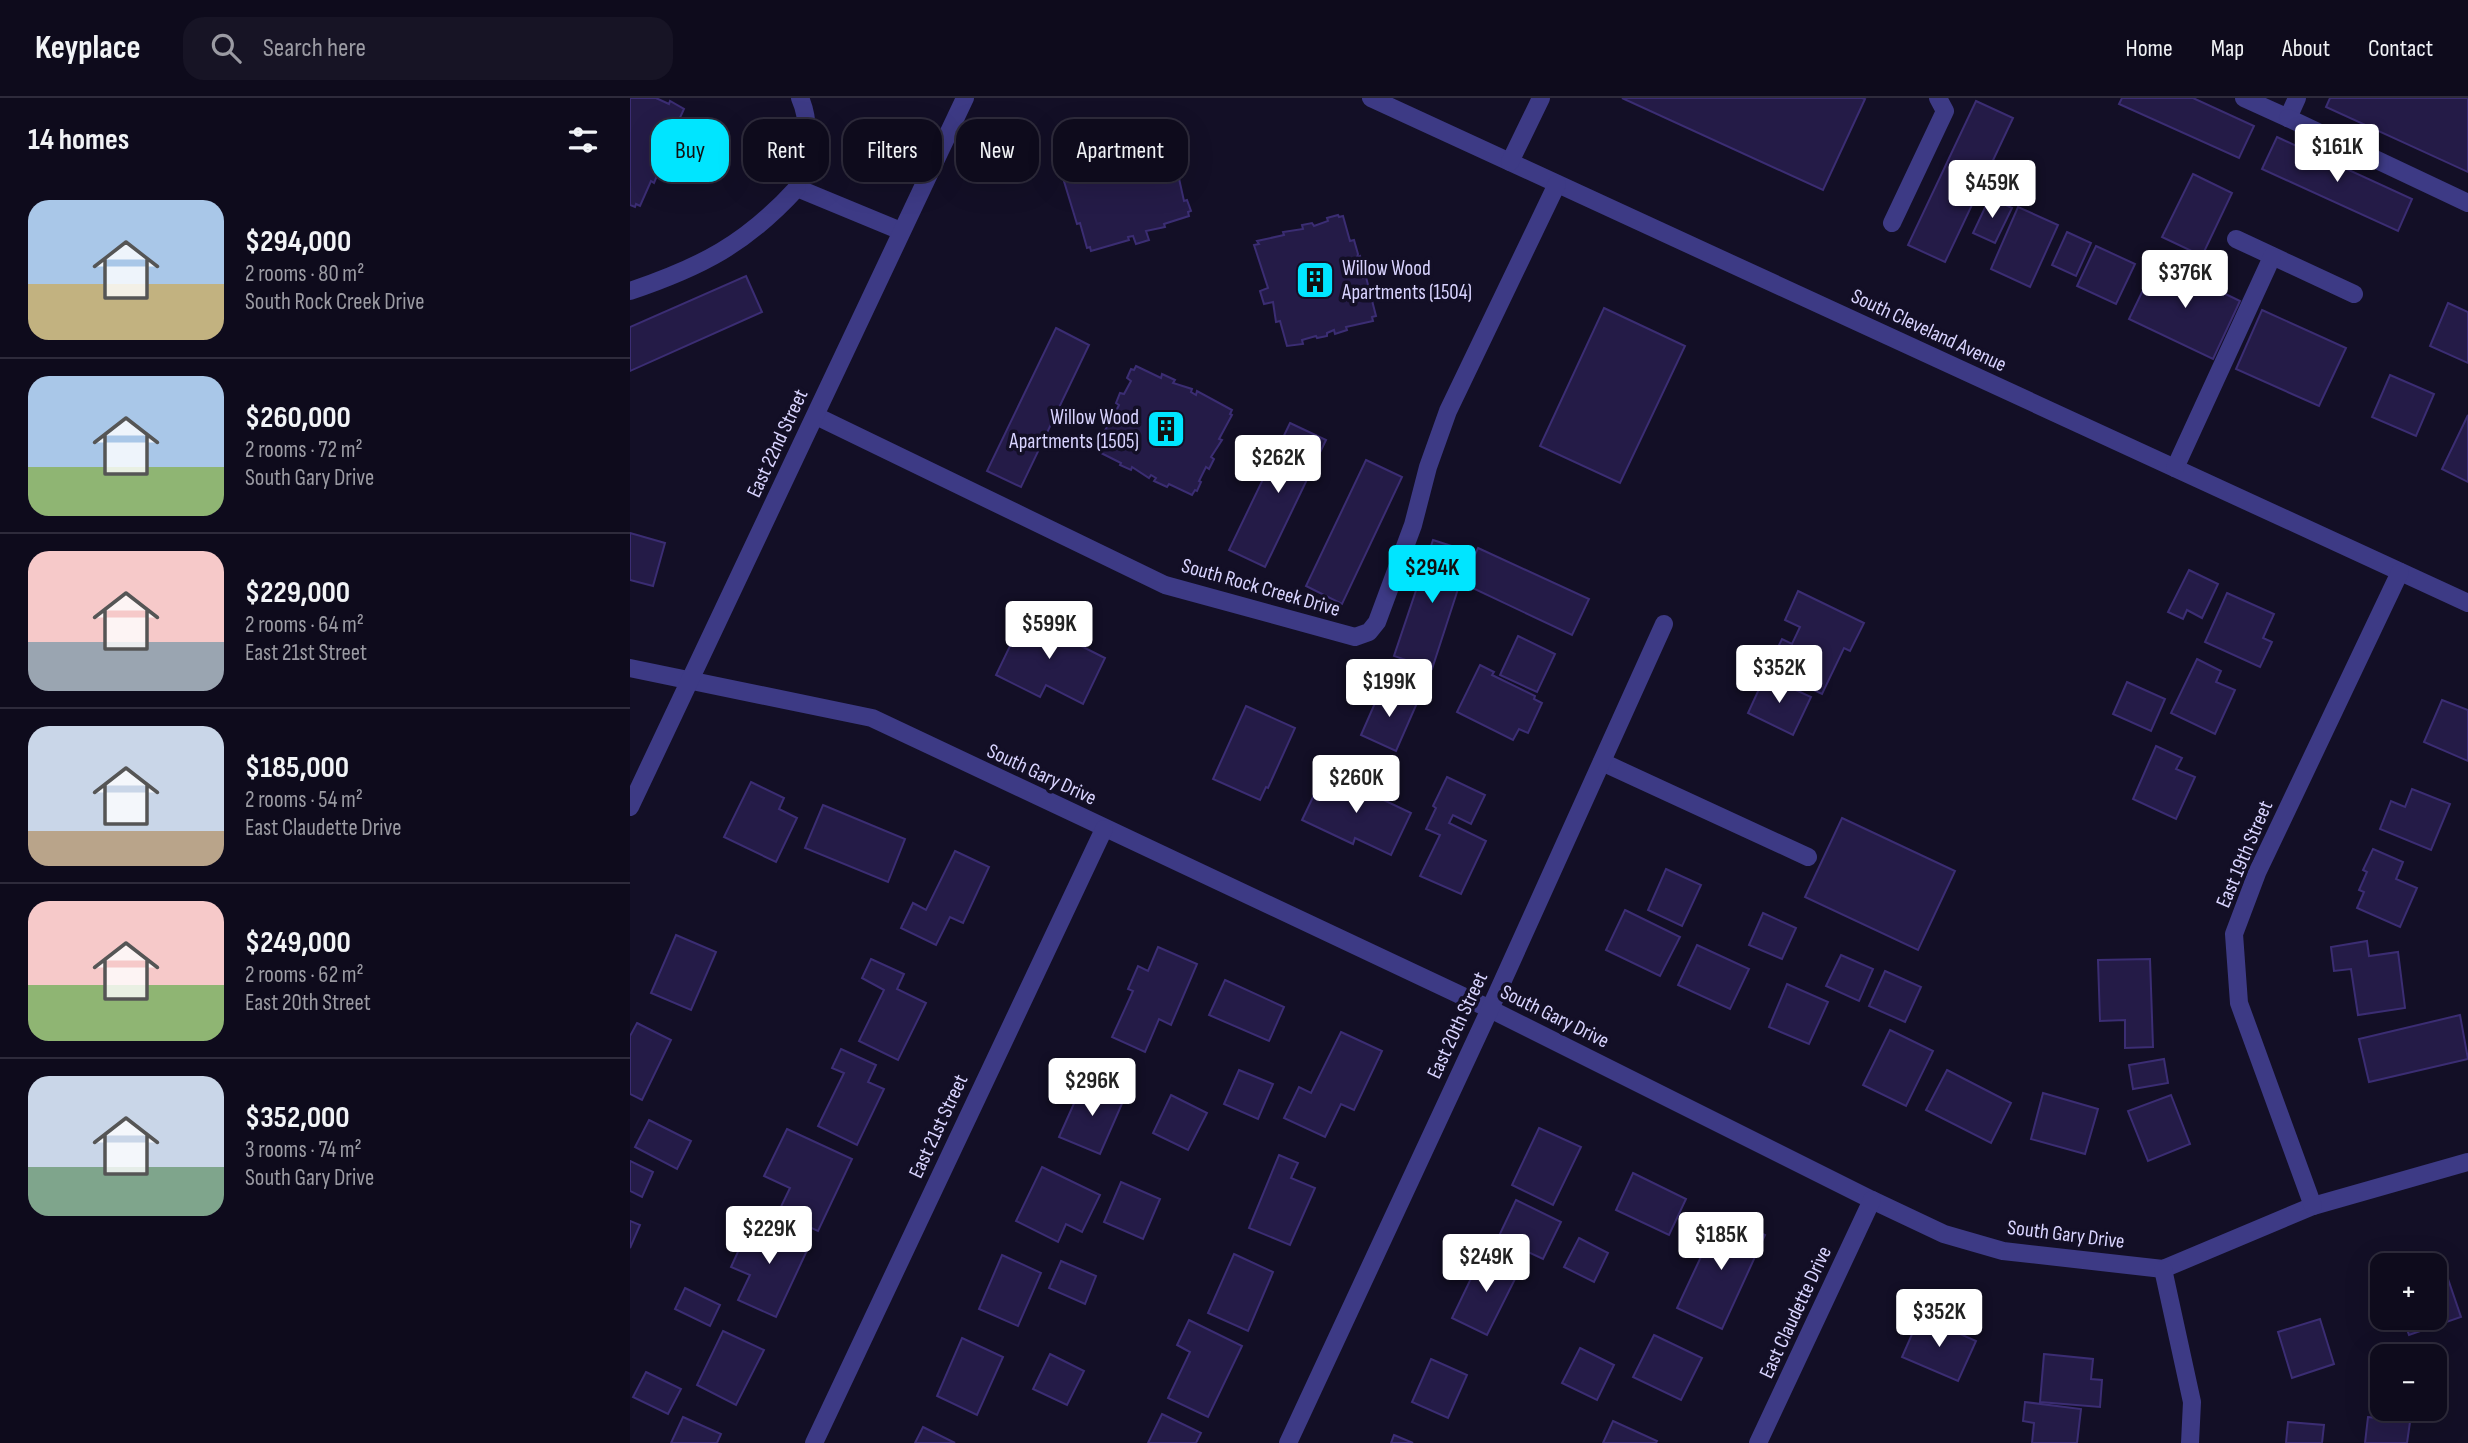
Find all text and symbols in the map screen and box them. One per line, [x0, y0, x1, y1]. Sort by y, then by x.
search box [183, 17, 673, 80]
text: Keyplace [35, 28, 141, 68]
icon: search [207, 29, 245, 67]
text: Search here [263, 33, 366, 64]
text: Home [2125, 34, 2173, 63]
text: Map [2211, 34, 2244, 63]
text: About [2282, 34, 2330, 63]
text: Contact [2368, 34, 2433, 63]
chip: Buy [651, 119, 729, 182]
chip: Rent [743, 119, 829, 182]
chip: Filters [843, 119, 942, 182]
chip: New [956, 119, 1039, 182]
chip: Apartment [1053, 119, 1188, 182]
icon: filters [564, 121, 602, 159]
text: 14 homes [28, 122, 129, 158]
pin: $161K [2288, 125, 2386, 184]
text: $161K [2311, 133, 2363, 161]
pin: $459K [1943, 160, 2041, 220]
text: $459K [1965, 169, 2019, 197]
text: $294,000 [245, 224, 351, 260]
icon: home [84, 228, 168, 312]
pin: $376K [2136, 250, 2234, 310]
place label: Willow Wood Apartments (1504) [1341, 256, 1472, 305]
building icon: Willow Wood Apartments (1504) [1294, 259, 1336, 301]
text: $376K [2158, 259, 2212, 287]
text: 2 rooms · 80 m² [245, 260, 364, 288]
street label: South Cleveland Avenue [1847, 284, 2010, 377]
text: South Rock Creek Drive [245, 288, 424, 316]
street label: East 22nd Street [742, 385, 813, 501]
text: $260,000 [245, 400, 351, 436]
icon: home [84, 404, 168, 488]
place label: Willow Wood Apartments (1505) [1008, 405, 1139, 454]
building icon: Willow Wood Apartments (1505) [1145, 408, 1187, 450]
text: 2 rooms · 72 m² [245, 436, 363, 464]
pin: $262K [1229, 436, 1327, 495]
text: $262K [1251, 444, 1305, 472]
text: South Gary Drive [245, 464, 374, 492]
pin: $294K [1383, 546, 1481, 605]
street label: South Rock Creek Drive [1179, 553, 1343, 622]
text: $294K [1405, 554, 1459, 582]
text: $229,000 [245, 575, 350, 611]
icon: home [84, 579, 168, 663]
pin: $599K [1000, 602, 1098, 661]
text: $599K [1022, 610, 1077, 638]
text: 2 rooms · 64 m² [245, 611, 364, 639]
text: East 21st Street [245, 639, 367, 667]
pin: $352K [1730, 646, 1828, 705]
text: $352K [1752, 654, 1806, 682]
pin: $199K [1340, 660, 1438, 719]
text: $199K [1362, 668, 1416, 696]
street label: South Gary Drive [983, 738, 1101, 811]
text: $185,000 [245, 750, 349, 786]
icon: home [84, 754, 168, 838]
pin: $260K [1307, 756, 1405, 815]
text: $260K [1329, 764, 1383, 792]
text: 2 rooms · 54 m² [245, 786, 363, 814]
street label: East 19th Street [2211, 797, 2278, 911]
text: East Claudette Drive [245, 814, 401, 842]
text: $249,000 [245, 925, 351, 961]
icon: home [84, 929, 168, 1013]
text: 2 rooms · 62 m² [245, 961, 364, 989]
street label: East 20th Street [1422, 968, 1493, 1083]
street label: South Gary Drive [1496, 979, 1613, 1054]
text: East 20th Street [245, 989, 371, 1017]
pin: $296K [1043, 1058, 1141, 1118]
text: $296K [1065, 1067, 1119, 1095]
street label: East 21st Street [904, 1070, 973, 1182]
text: $352,000 [245, 1100, 350, 1136]
icon: home [84, 1104, 168, 1188]
text: 3 rooms · 74 m² [245, 1136, 362, 1164]
text: South Gary Drive [245, 1164, 374, 1192]
pin: $229K [720, 1206, 818, 1266]
pin: $185K [1672, 1212, 1770, 1272]
text: $229K [742, 1215, 796, 1243]
street label: South Gary Drive [2006, 1215, 2126, 1254]
text: $185K [1694, 1221, 1748, 1249]
pin: $249K [1437, 1234, 1535, 1294]
street label: East Claudette Drive [1754, 1242, 1837, 1382]
text: $249K [1459, 1243, 1513, 1271]
map controls [2370, 1253, 2447, 1421]
button: + [2370, 1253, 2447, 1330]
pin: $352K [1890, 1290, 1988, 1349]
text: $352K [1912, 1298, 1966, 1326]
button: − [2370, 1344, 2447, 1421]

